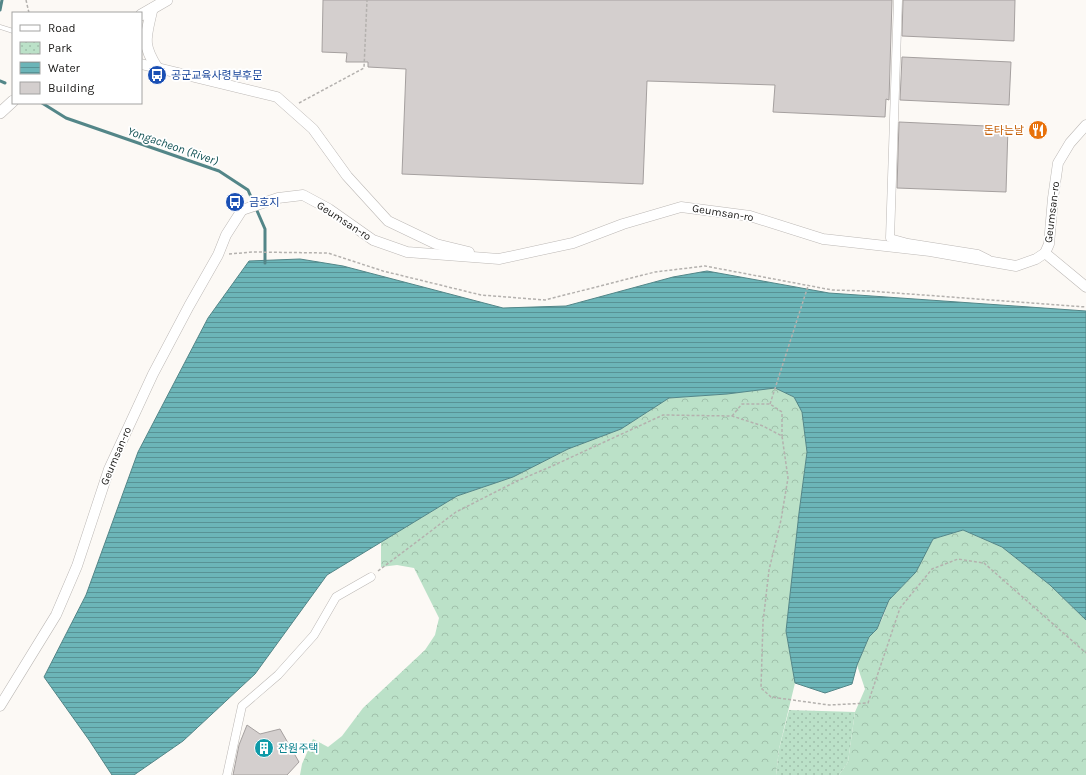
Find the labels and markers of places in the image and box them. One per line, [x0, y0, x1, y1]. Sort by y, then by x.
bus stop icon: 공군교육사령부후문 [146, 64, 168, 86]
place label: 공군교육사령부후문 [171, 69, 262, 82]
restaurant icon: 돈타는날 [1027, 119, 1049, 141]
place label: 돈타는날 [984, 124, 1024, 137]
bus stop icon: 금호지 [224, 191, 246, 213]
place label: 금호지 [249, 196, 279, 209]
building icon: 잔원주택 [253, 737, 275, 759]
place label: 잔원주택 [278, 742, 318, 755]

